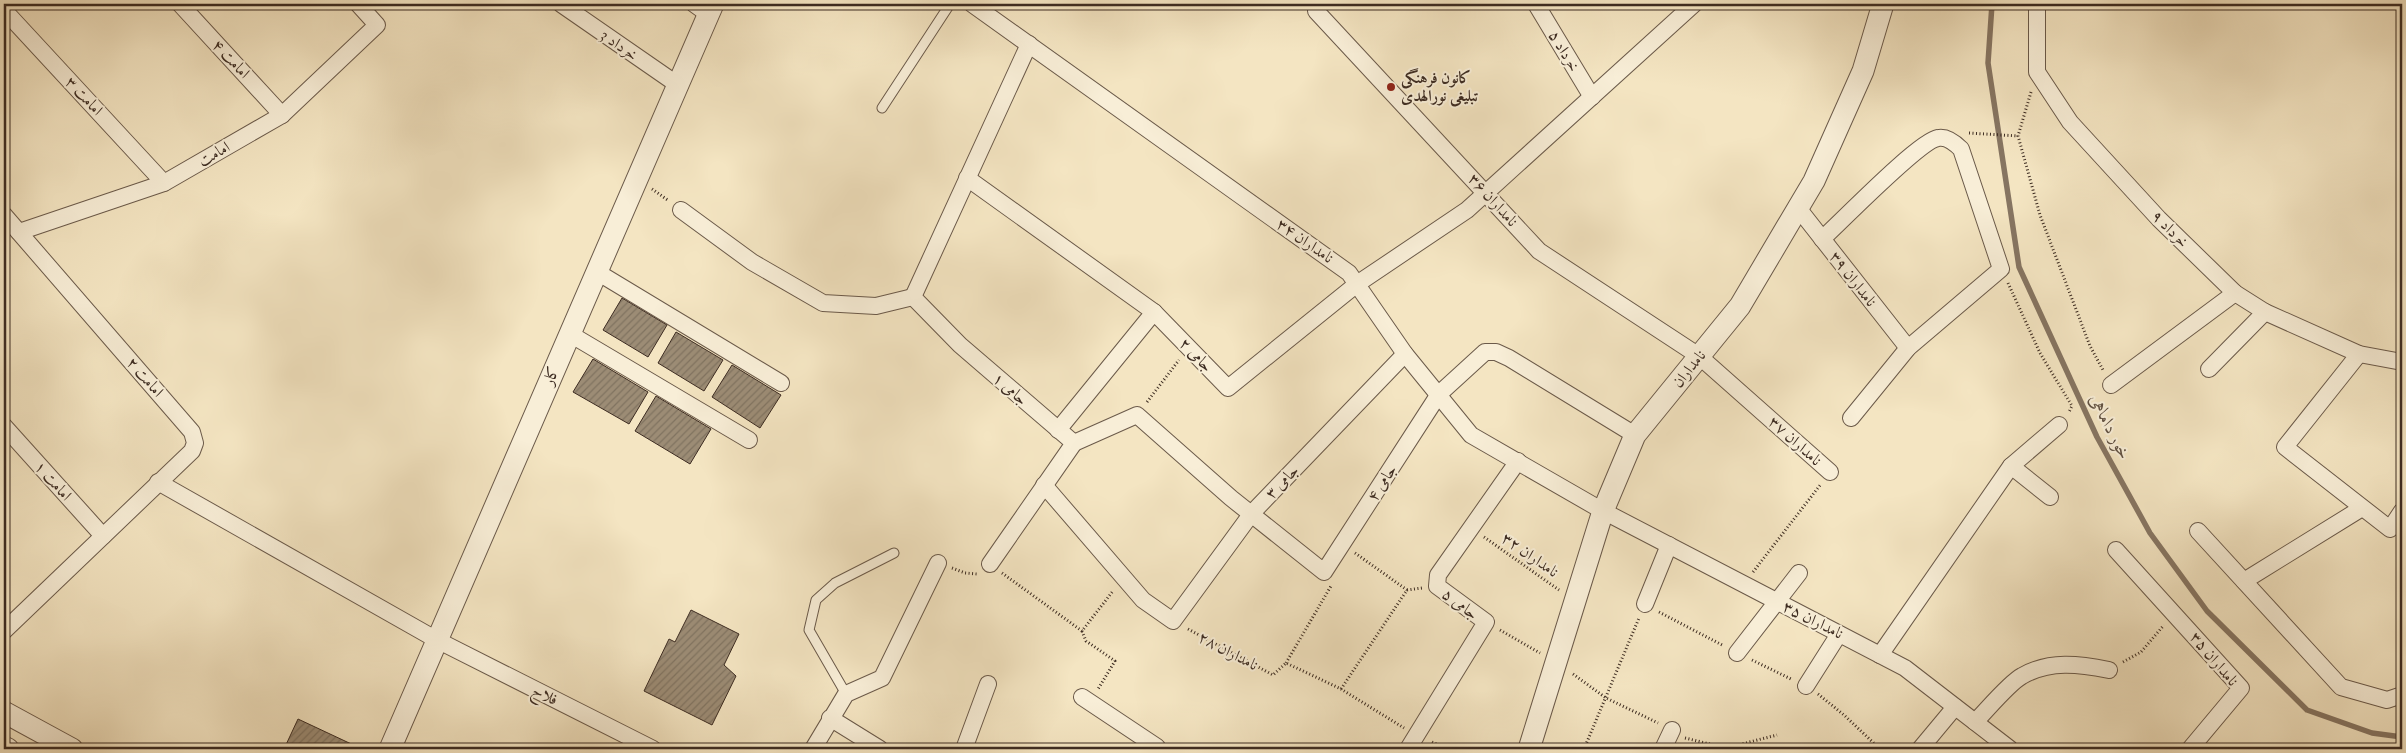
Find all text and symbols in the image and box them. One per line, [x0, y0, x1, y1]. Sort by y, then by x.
street label: خرداد 3 [596, 25, 642, 65]
street label: خرداد ۵ [1544, 27, 1584, 75]
street label: امامت ۴ [208, 35, 254, 83]
place label: کانون فرهنگی تبلیغی نورالهدی [1401, 68, 1479, 107]
street label: امامت ۳ [61, 72, 107, 120]
marker: کانون فرهنگی تبلیغی نورالهدی [1385, 81, 1397, 93]
street label: امامت [194, 137, 234, 171]
street label: نامداران ۳۶ [1464, 169, 1522, 231]
street label: خرداد ۹ [2147, 206, 2193, 252]
street label: نامداران ۳۴ [1273, 214, 1337, 268]
street label: نامداران ۳۹ [1825, 247, 1881, 311]
street label: جامی ۲ [1175, 334, 1217, 376]
street label: نامداران [1668, 346, 1710, 392]
street label: امامت ۲ [122, 353, 168, 401]
street label: کار [537, 363, 564, 390]
street label: جامی ۱ [988, 368, 1032, 410]
water label: خور داماهی [2084, 390, 2136, 464]
street label: نامداران ۳۷ [1764, 412, 1826, 470]
street label: امامت ۱ [30, 457, 76, 505]
street label: جامی ۳ [1261, 461, 1303, 503]
street label: جامی ۴ [1363, 461, 1401, 505]
street label: نامداران ۳۲ [1498, 528, 1562, 582]
street label: جامی ۵ [1438, 584, 1482, 624]
street label: نامداران ۳۵ [1779, 596, 1847, 644]
street label: نامداران ۲۸ [1195, 627, 1261, 675]
street label: نامداران ۳۵ [2185, 628, 2243, 690]
street label: فلاح [527, 680, 561, 713]

